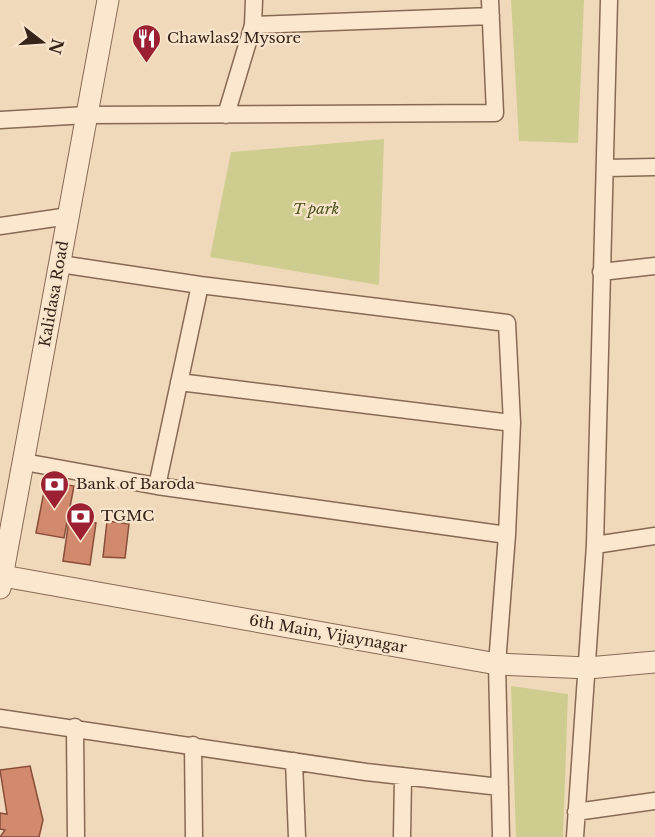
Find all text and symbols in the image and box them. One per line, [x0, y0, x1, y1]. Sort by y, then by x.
north arrow [12, 12, 72, 72]
restaurant icon: Chawlas2 Mysore [130, 22, 162, 64]
place label: Chawlas2 Mysore [167, 28, 301, 47]
text: N [45, 36, 68, 57]
park label: T park [293, 199, 339, 218]
street label: Kalidasa Road [35, 239, 72, 349]
bank icon: Bank of Baroda [39, 468, 71, 510]
place label: Bank of Baroda [76, 474, 196, 493]
bank icon: TGMC [64, 500, 96, 542]
place label: TGMC [101, 506, 154, 525]
street label: 6th Main, Vijaynagar [248, 610, 409, 657]

